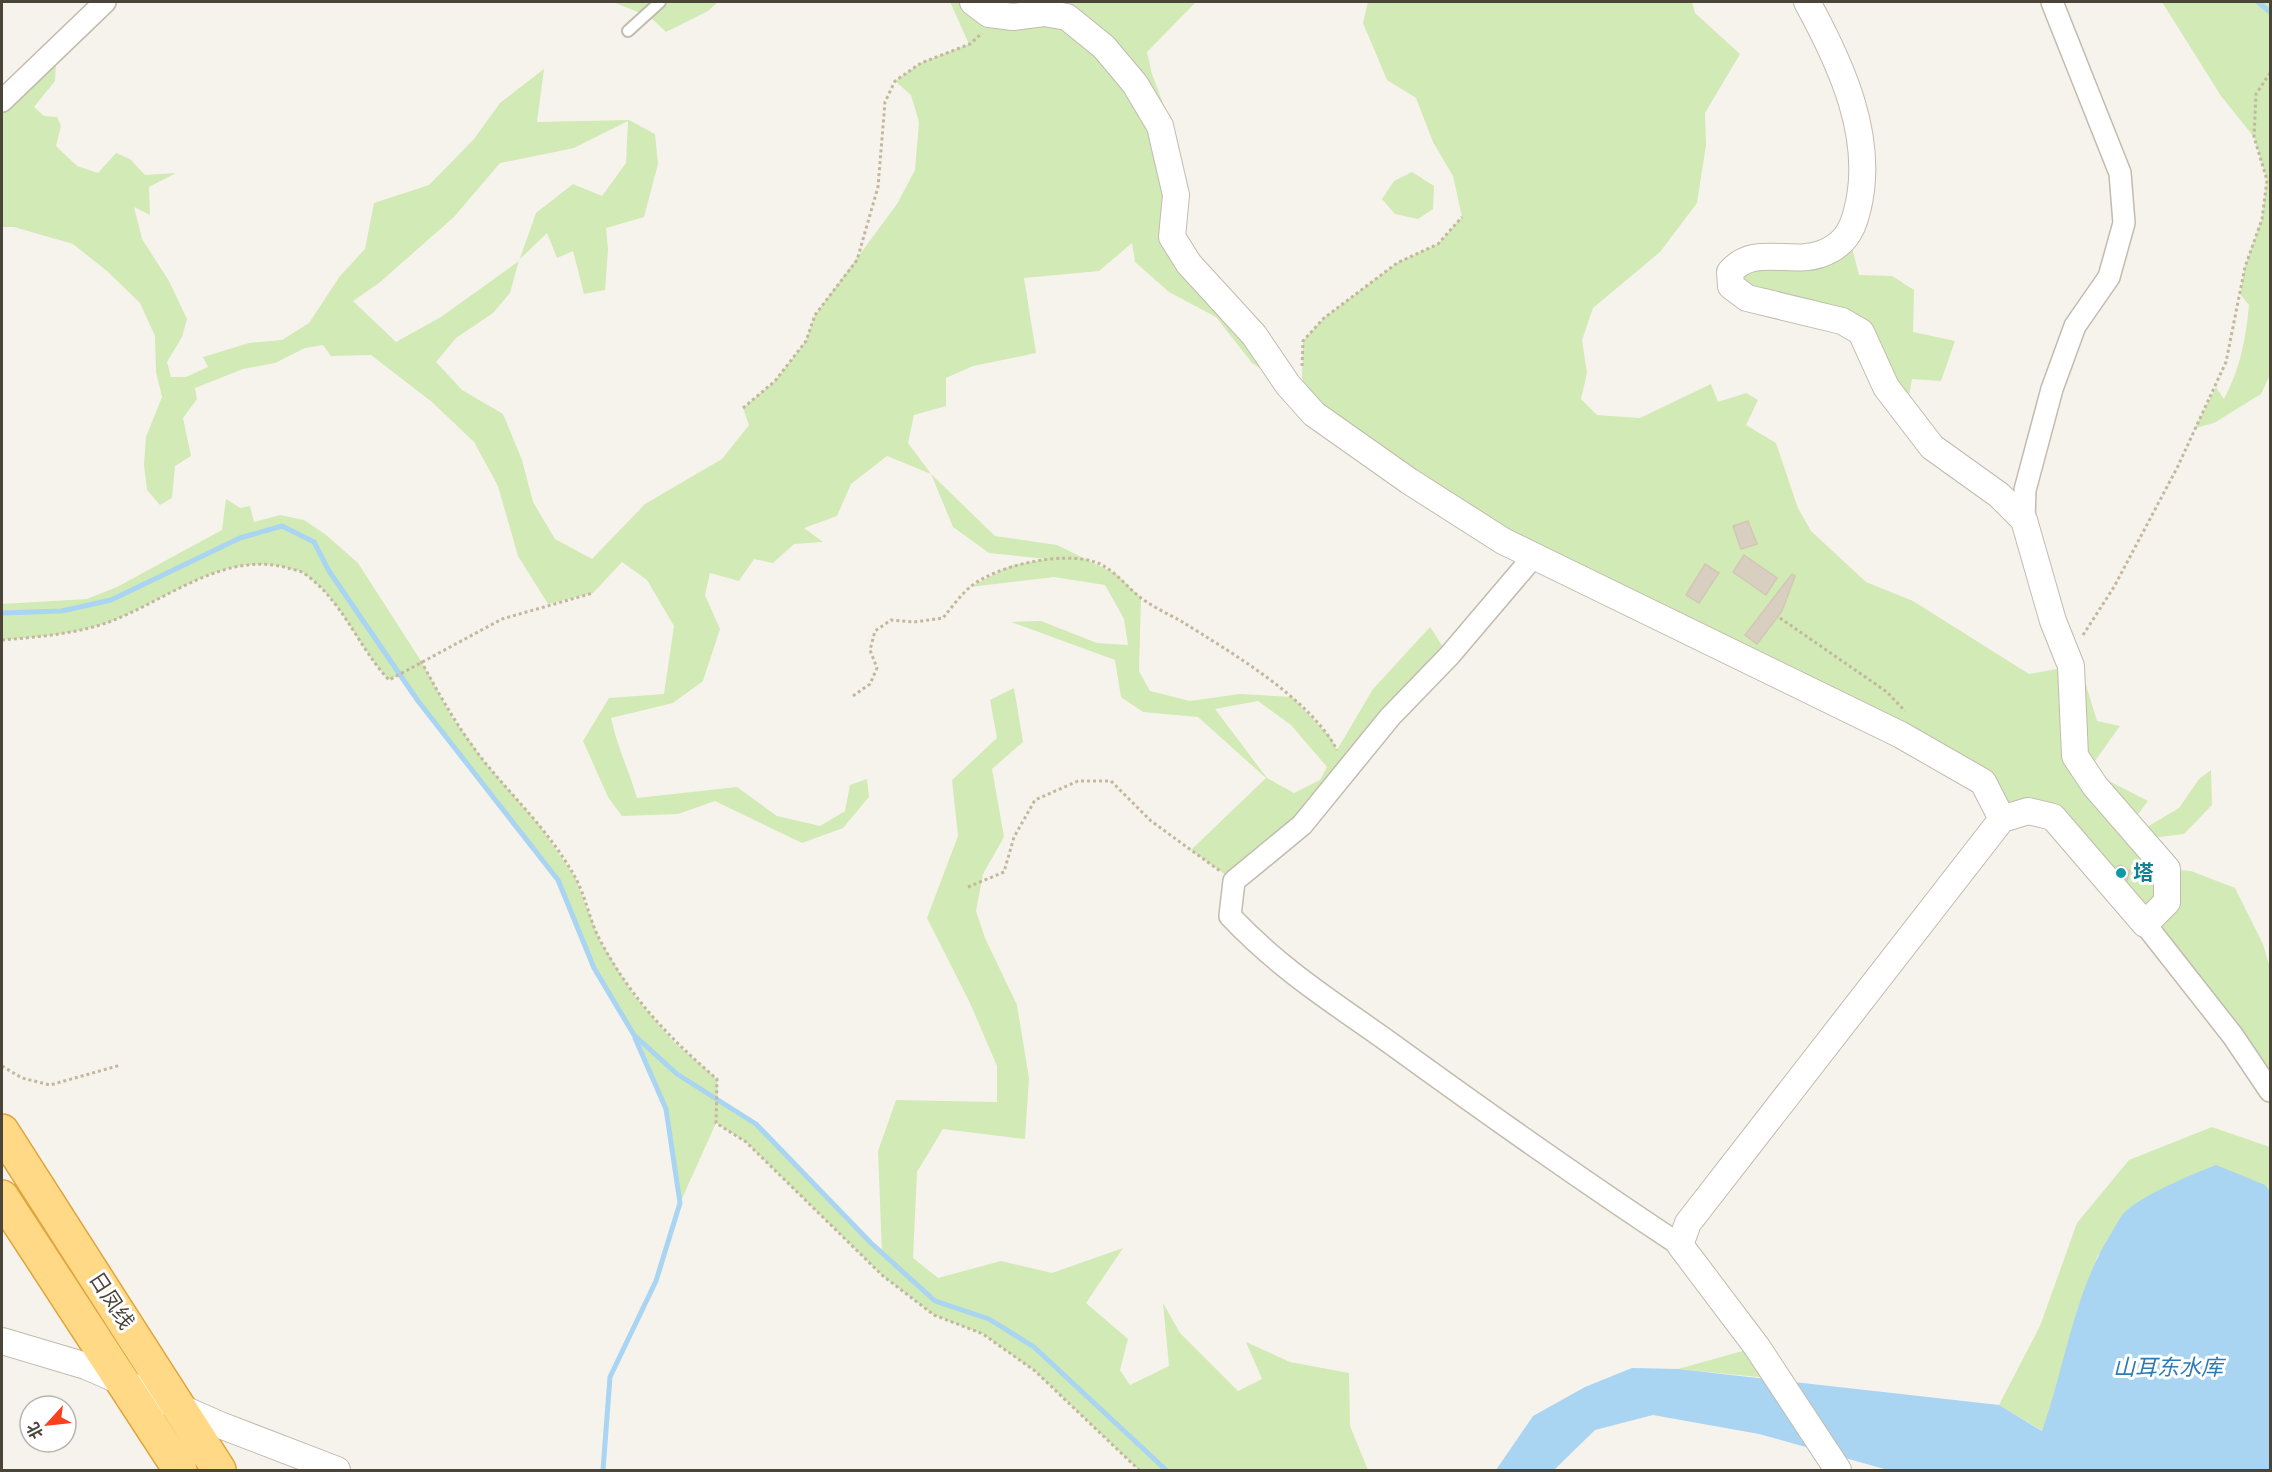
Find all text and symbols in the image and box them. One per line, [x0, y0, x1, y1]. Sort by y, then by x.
place label: 塔 [2133, 862, 2154, 884]
marker: 塔 [2114, 866, 2128, 880]
street label: 日凤线 [85, 1268, 138, 1333]
water label: 山耳东水库 [2113, 1356, 2227, 1379]
north arrow [18, 1394, 78, 1454]
text: 北 [24, 1420, 46, 1442]

